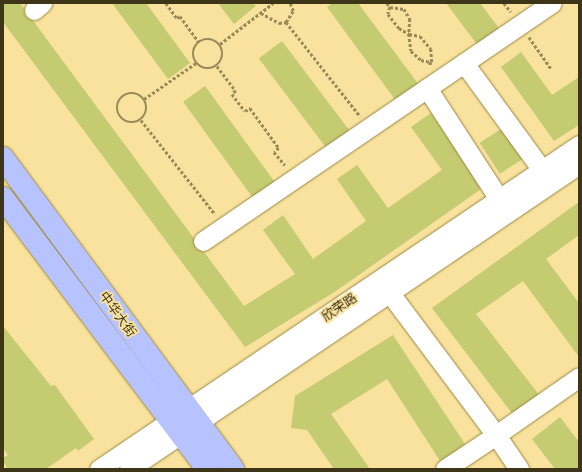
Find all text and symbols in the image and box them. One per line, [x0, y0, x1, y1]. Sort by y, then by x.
street label: 中华大街 [96, 288, 140, 340]
street label: 欣荣路 [318, 290, 360, 324]

